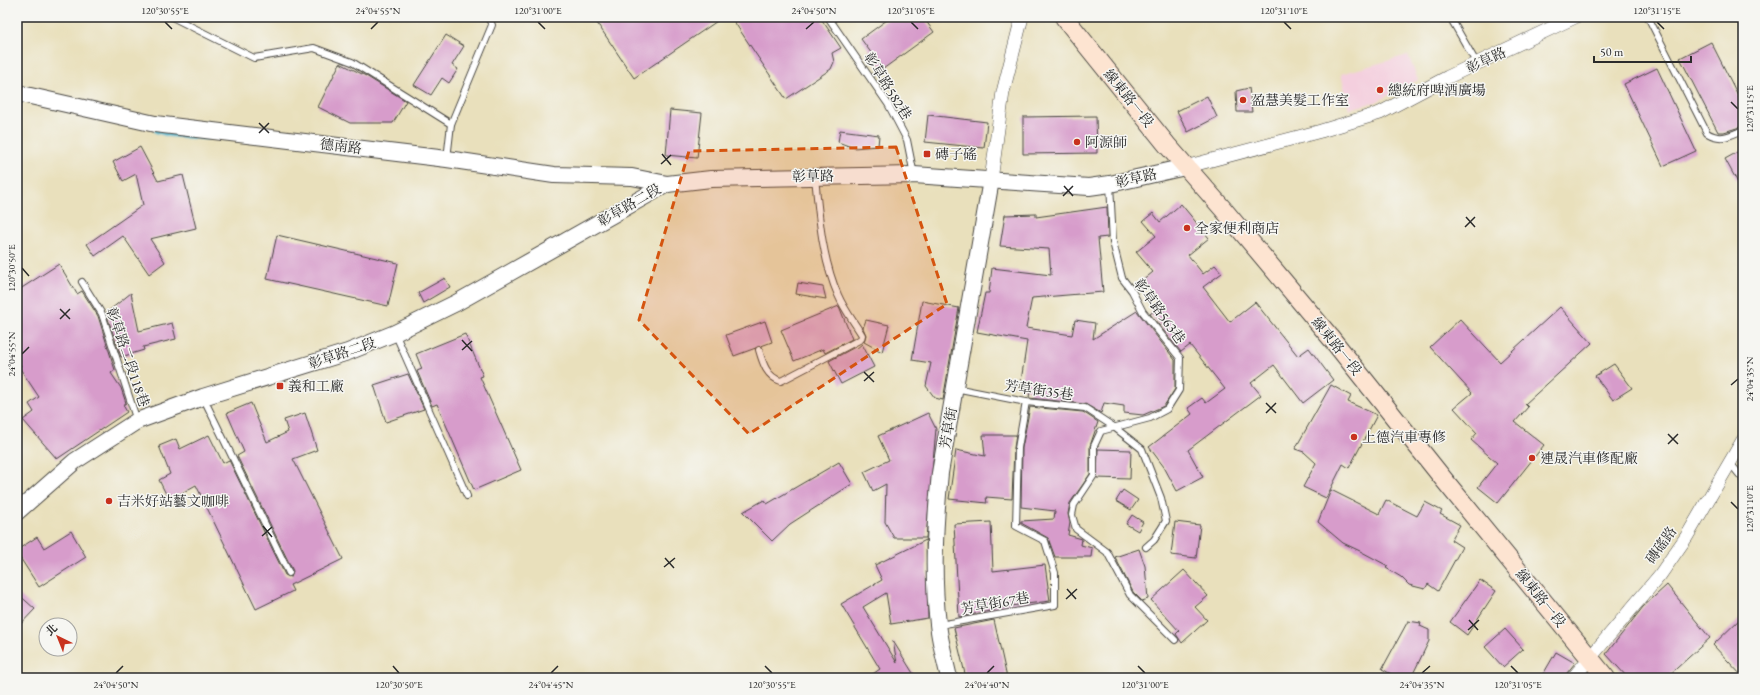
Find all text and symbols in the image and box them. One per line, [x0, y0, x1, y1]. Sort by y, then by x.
text: 120°30'55"E [141, 4, 189, 17]
text: 24°04'55"N [356, 4, 401, 17]
text: 120°31'00"E [514, 4, 562, 17]
text: 24°04'50"N [792, 4, 837, 17]
text: 120°31'05"E [887, 4, 935, 17]
text: 120°31'10"E [1260, 4, 1308, 17]
text: 120°31'15"E [1633, 4, 1681, 17]
scale bar [1594, 38, 1691, 64]
street label: 彰草路 [1463, 43, 1509, 77]
text: 50 m [1600, 44, 1624, 60]
street label: 彰草路582巷 [860, 49, 916, 123]
street label: 線東路一段 [1100, 65, 1158, 131]
place label: 總統府啤酒廣場 [1388, 81, 1486, 99]
marker: 總統府啤酒廣場 [1375, 85, 1385, 95]
text: 120°31'15"E [1743, 85, 1756, 133]
place label: 盈慧美髮工作室 [1251, 91, 1349, 109]
marker: 盈慧美髮工作室 [1238, 95, 1248, 105]
place label: 阿源師 [1085, 133, 1127, 151]
street label: 德南路 [319, 135, 363, 157]
marker: 阿源師 [1072, 137, 1082, 147]
place label: 磚子磘 [935, 145, 977, 163]
marker: 磚子磘 [922, 149, 932, 159]
street label: 彰草路 [1114, 165, 1158, 191]
street label: 彰草路 [792, 167, 834, 185]
street label: 彰草路二段 [594, 180, 664, 230]
place label: 全家便利商店 [1195, 219, 1279, 237]
marker: 全家便利商店 [1182, 223, 1192, 233]
text: 120°30'50"E [5, 244, 18, 292]
street label: 彰草路563巷 [1130, 275, 1190, 347]
street label: 彰草路二段118巷 [103, 305, 153, 409]
street label: 線東路一段 [1308, 313, 1366, 379]
text: 24°04'55"N [5, 331, 18, 376]
street label: 彰草路二段 [306, 333, 378, 373]
text: 24°04'35"N [1743, 356, 1756, 401]
street label: 芳草街35巷 [1003, 376, 1075, 404]
place label: 義和工廠 [288, 377, 344, 395]
marker: 義和工廠 [275, 381, 285, 391]
street label: 芳草街 [935, 406, 961, 450]
place label: 上德汽車專修 [1362, 428, 1446, 446]
marker: 上德汽車專修 [1349, 432, 1359, 442]
place label: 連晟汽車修配廠 [1540, 449, 1638, 467]
marker: 連晟汽車修配廠 [1527, 453, 1537, 463]
text: 120°31'10"E [1743, 485, 1756, 533]
place label: 吉米好站藝文咖啡 [117, 492, 229, 510]
marker: 吉米好站藝文咖啡 [104, 496, 114, 506]
street label: 磚磘路 [1642, 523, 1680, 567]
street label: 線東路一段 [1512, 565, 1570, 631]
street label: 芳草街67巷 [959, 588, 1031, 618]
north arrow [38, 617, 78, 657]
text: 北 [42, 621, 60, 639]
text: 24°04'50"N [94, 678, 139, 691]
text: 120°30'50"E [375, 678, 423, 691]
text: 24°04'45"N [529, 678, 574, 691]
text: 120°30'55"E [748, 678, 796, 691]
text: 24°04'40"N [965, 678, 1010, 691]
text: 120°31'00"E [1121, 678, 1169, 691]
text: 24°04'35"N [1400, 678, 1445, 691]
text: 120°31'05"E [1494, 678, 1542, 691]

